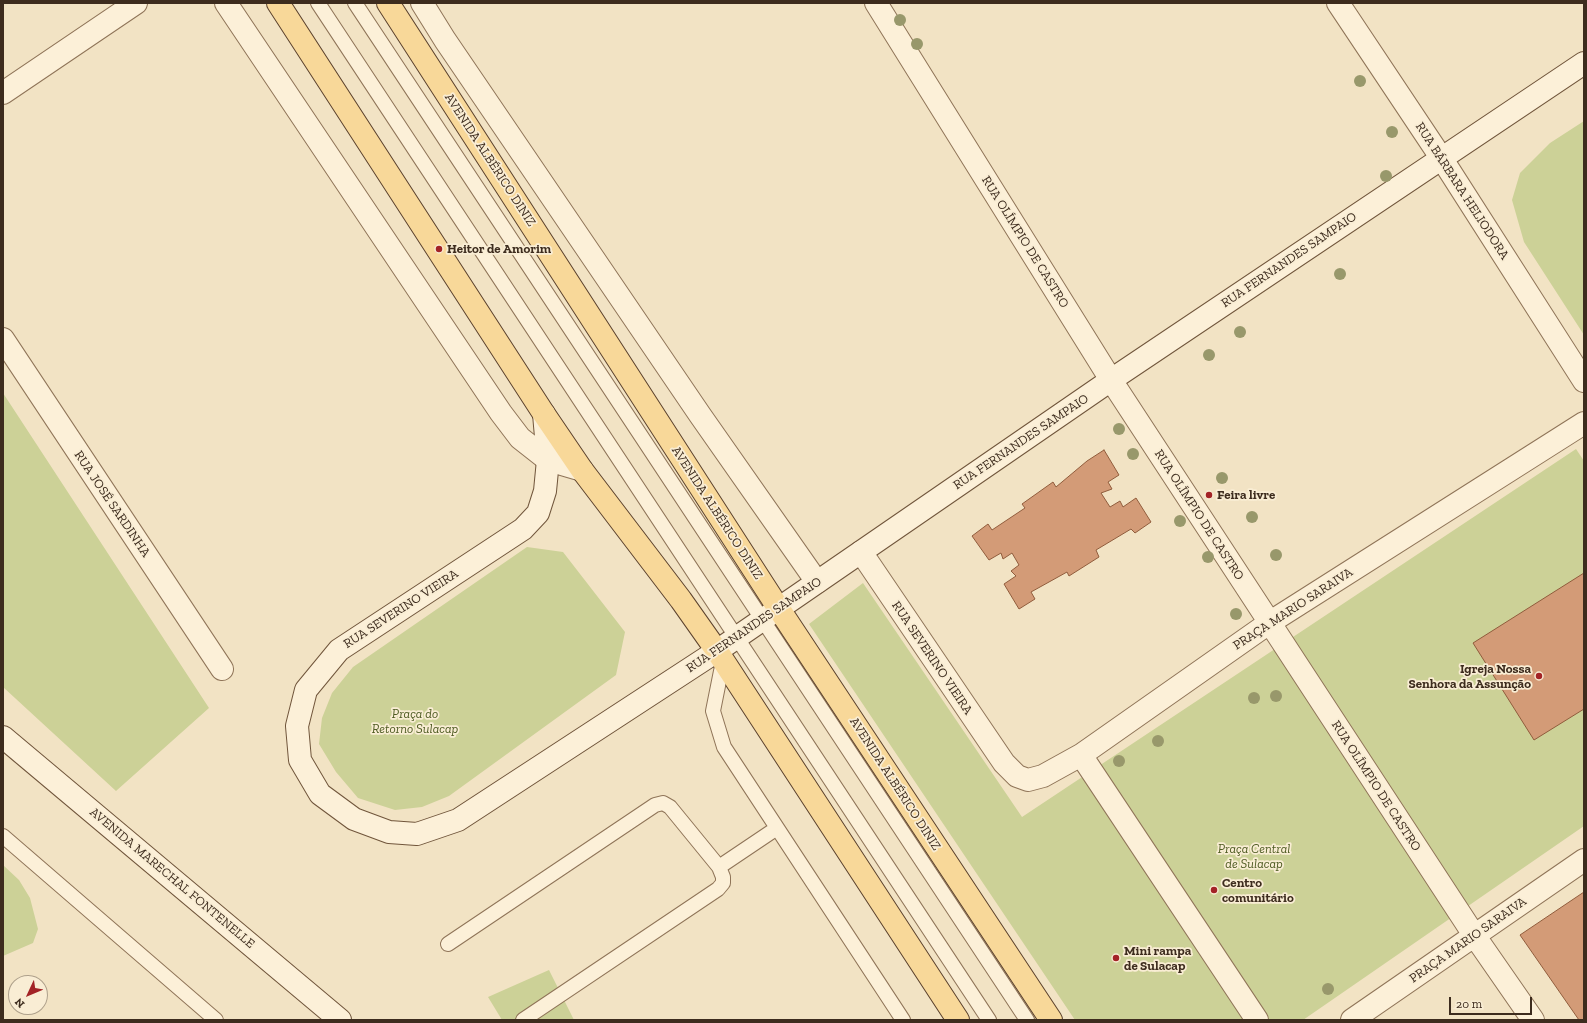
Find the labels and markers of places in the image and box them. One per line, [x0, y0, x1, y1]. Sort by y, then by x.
place label: Heitor de Amorim [447, 241, 551, 257]
marker: Heitor de Amorim [434, 244, 444, 254]
place label: Feira livre [1217, 487, 1275, 503]
marker: Feira livre [1204, 490, 1214, 500]
place label: Igreja Nossa Senhora da Assunção [1409, 661, 1531, 692]
marker: Igreja Nossa Senhora da Assunção [1534, 671, 1544, 681]
place label: Centro comunitário [1222, 875, 1294, 906]
marker: Centro comunitário [1209, 885, 1219, 895]
place label: Mini rampa de Sulacap [1124, 943, 1191, 974]
marker: Mini rampa de Sulacap [1111, 953, 1121, 963]

